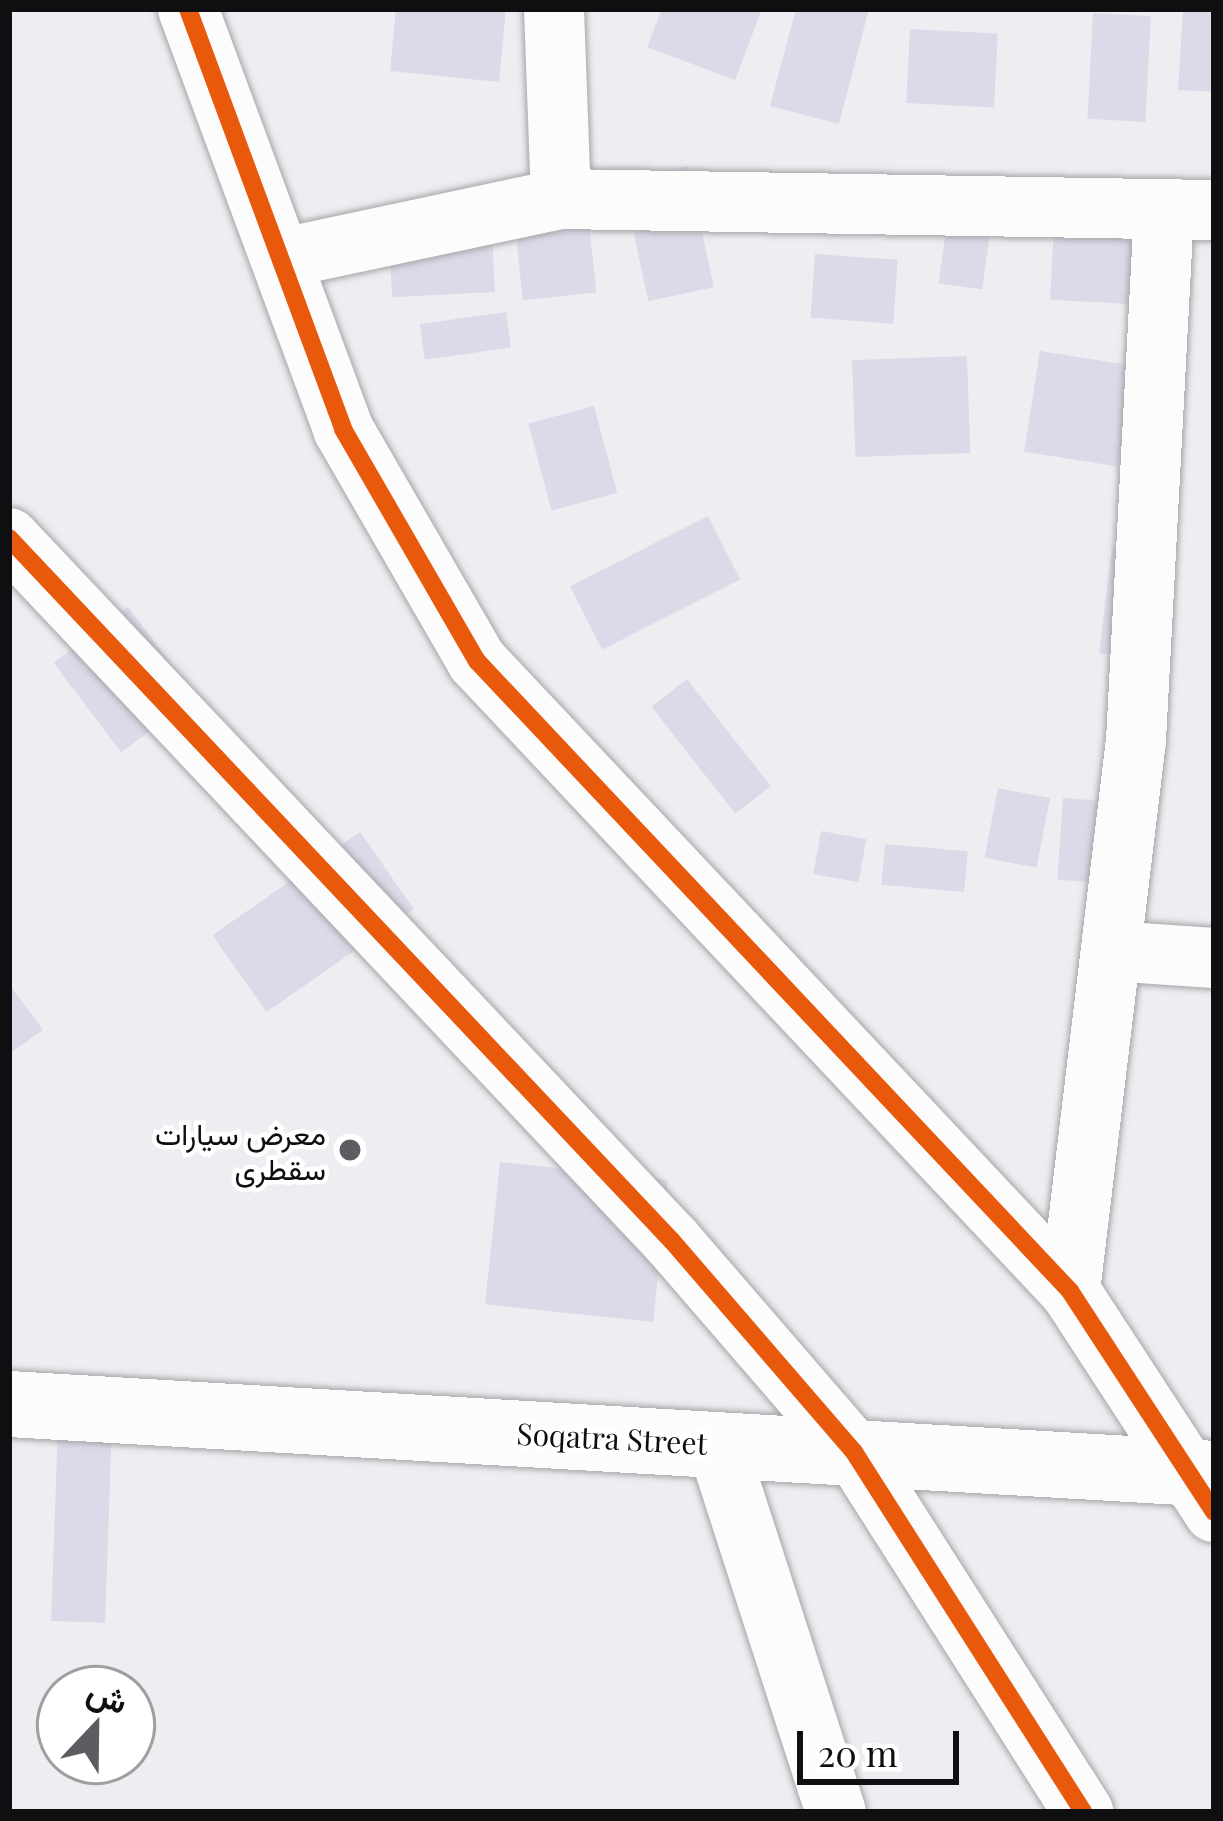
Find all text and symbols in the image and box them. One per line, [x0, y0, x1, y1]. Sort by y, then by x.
place label: معرض سيارات سقطرى [155, 1115, 326, 1186]
marker: معرض سيارات سقطرى [337, 1137, 363, 1163]
street label: Soqatra Street [515, 1415, 709, 1461]
north arrow [36, 1665, 156, 1785]
text: ش [82, 1667, 135, 1722]
scale bar [803, 1707, 965, 1781]
text: 20 m [818, 1728, 898, 1776]

